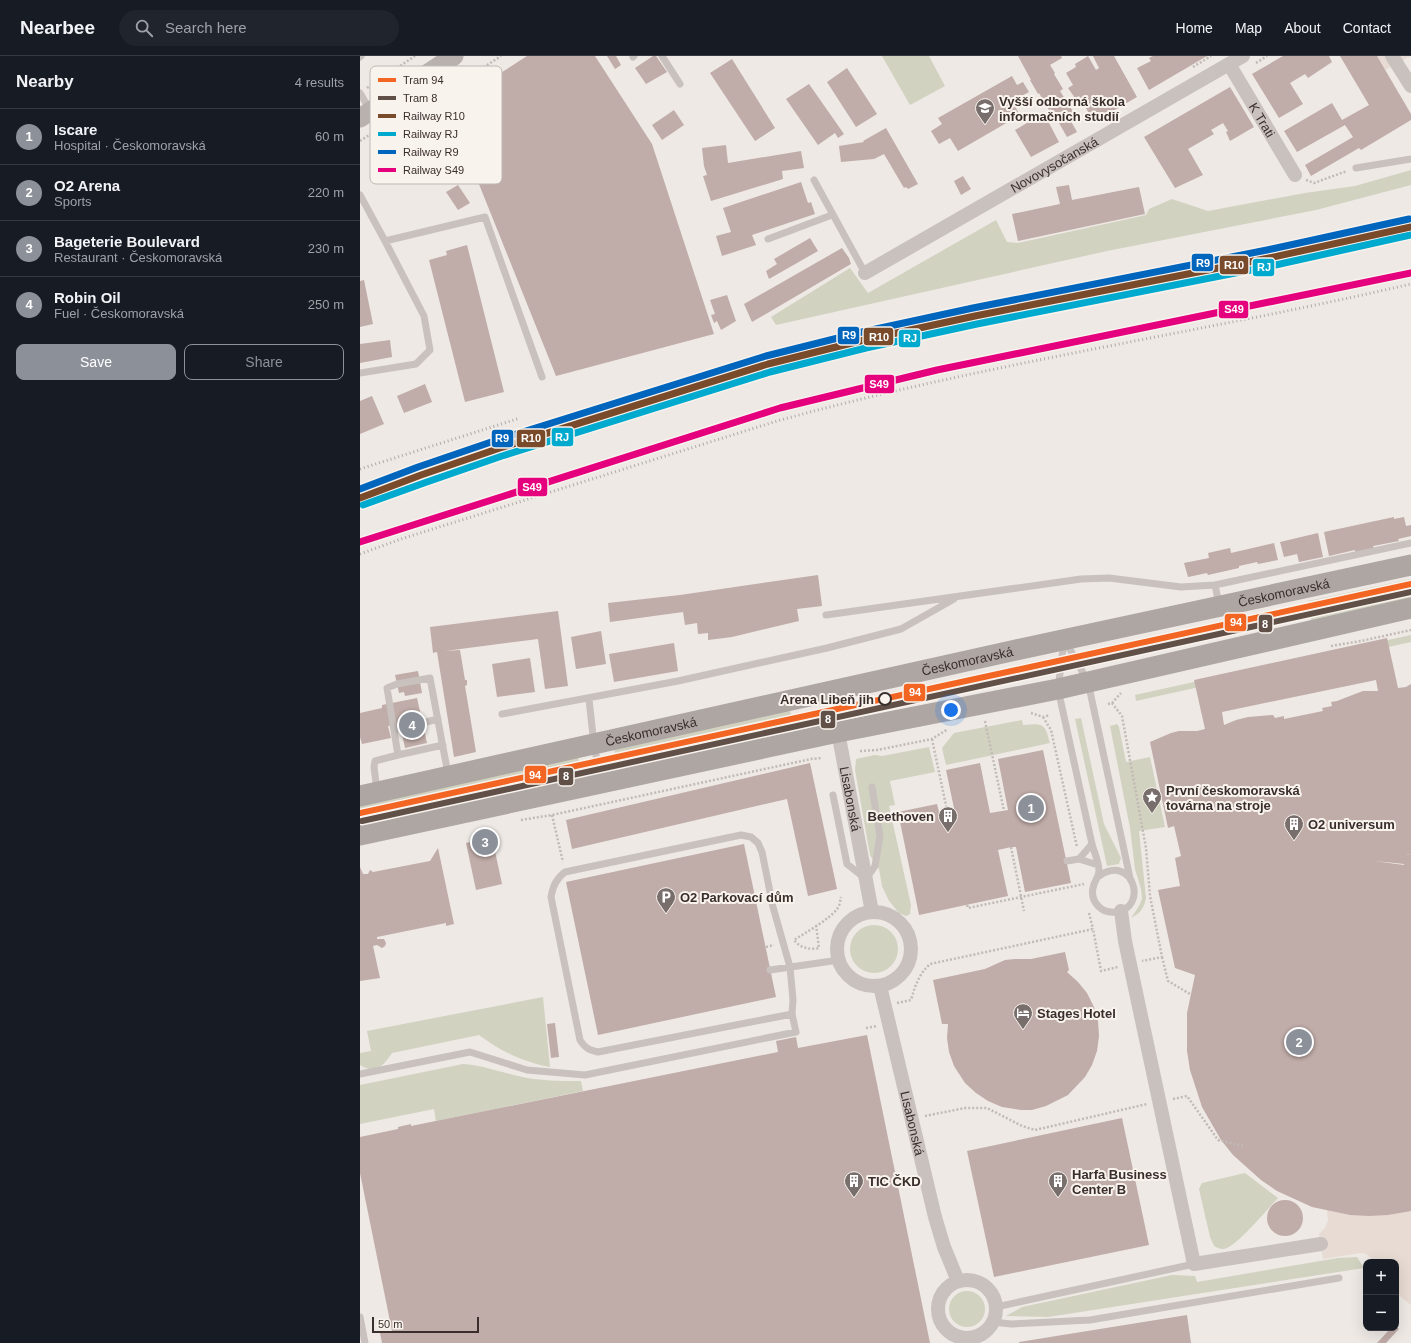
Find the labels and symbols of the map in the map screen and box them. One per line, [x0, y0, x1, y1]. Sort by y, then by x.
legend [370, 66, 502, 184]
text: Tram 94 [403, 74, 444, 86]
text: Tram 8 [403, 92, 437, 104]
place label: Vyšší odborná škola informačních studií [999, 94, 1126, 124]
school or university icon: Vyšší odborná škola informačních studií [974, 97, 996, 125]
street label: K Trati [1246, 100, 1278, 140]
text: Railway R10 [403, 110, 465, 122]
text: Railway RJ [403, 128, 458, 140]
street label: Novovysočanská [1008, 133, 1101, 195]
text: Railway R9 [403, 146, 459, 158]
text: Railway S49 [403, 164, 464, 176]
line badge: R9 [1191, 253, 1214, 272]
line badge: R10 [1219, 255, 1249, 275]
text: R9 [1196, 257, 1210, 269]
line badge: RJ [1252, 258, 1275, 277]
text: R10 [1224, 259, 1244, 271]
text: RJ [1257, 261, 1271, 273]
line badge: S49 [1218, 300, 1249, 319]
text: S49 [1224, 303, 1244, 315]
line badge: R9 [837, 326, 860, 345]
line badge: R10 [863, 327, 894, 346]
text: R9 [842, 329, 856, 341]
line badge: RJ [898, 329, 921, 348]
text: R10 [869, 331, 889, 343]
text: RJ [903, 332, 917, 344]
line badge: S49 [864, 374, 895, 394]
text: S49 [869, 378, 889, 390]
line badge: RJ [551, 427, 574, 447]
line badge: R9 [491, 429, 514, 448]
line badge: R10 [516, 429, 546, 448]
text: RJ [555, 431, 569, 443]
text: R9 [495, 432, 509, 444]
text: R10 [521, 432, 541, 444]
line badge: S49 [517, 477, 548, 497]
text: S49 [522, 481, 542, 493]
street label: Českomoravská [1237, 575, 1332, 610]
line badge: 94 [1224, 613, 1247, 632]
line badge: 8 [1258, 614, 1273, 633]
text: 94 [1230, 616, 1243, 628]
text: 8 [1262, 618, 1268, 630]
street label: Českomoravská [920, 643, 1015, 678]
line badge: 94 [903, 683, 926, 702]
text: 94 [909, 686, 922, 698]
place label: Arena Libeň jih [780, 692, 874, 707]
marker: Arena Libeň jih [878, 692, 892, 706]
your location [941, 700, 961, 720]
pin: 4 [399, 710, 425, 740]
line badge: 8 [820, 710, 836, 729]
text: 8 [825, 713, 831, 725]
street label: Českomoravská [604, 714, 699, 749]
line badge: 94 [524, 765, 547, 784]
street label: Lisabonská [837, 765, 864, 833]
line badge: 8 [558, 767, 574, 786]
text: 94 [529, 769, 542, 781]
text: 8 [563, 770, 569, 782]
place label: První českomoravská továrna na stroje [1166, 783, 1300, 813]
place icon: První českomoravská továrna na stroje [1141, 786, 1163, 814]
pin: 1 [1018, 793, 1044, 823]
building icon: Beethoven [937, 805, 959, 833]
place label: Beethoven [868, 809, 934, 824]
building icon: O2 universum [1283, 813, 1305, 841]
place label: O2 universum [1308, 817, 1395, 832]
pin: 3 [472, 827, 498, 857]
parking icon: O2 Parkovací dům [655, 886, 677, 914]
place label: O2 Parkovací dům [680, 890, 793, 905]
hotel icon: Stages Hotel [1012, 1002, 1034, 1030]
place label: Stages Hotel [1037, 1006, 1116, 1021]
pin: 2 [1286, 1027, 1312, 1057]
street label: Lisabonská [898, 1089, 928, 1158]
place label: Harfa Business Center B [1072, 1167, 1167, 1197]
building icon: TIC ČKD [843, 1170, 865, 1198]
building icon: Harfa Business Center B [1047, 1170, 1069, 1198]
place label: TIC ČKD [868, 1174, 921, 1189]
scale bar [372, 1315, 479, 1334]

